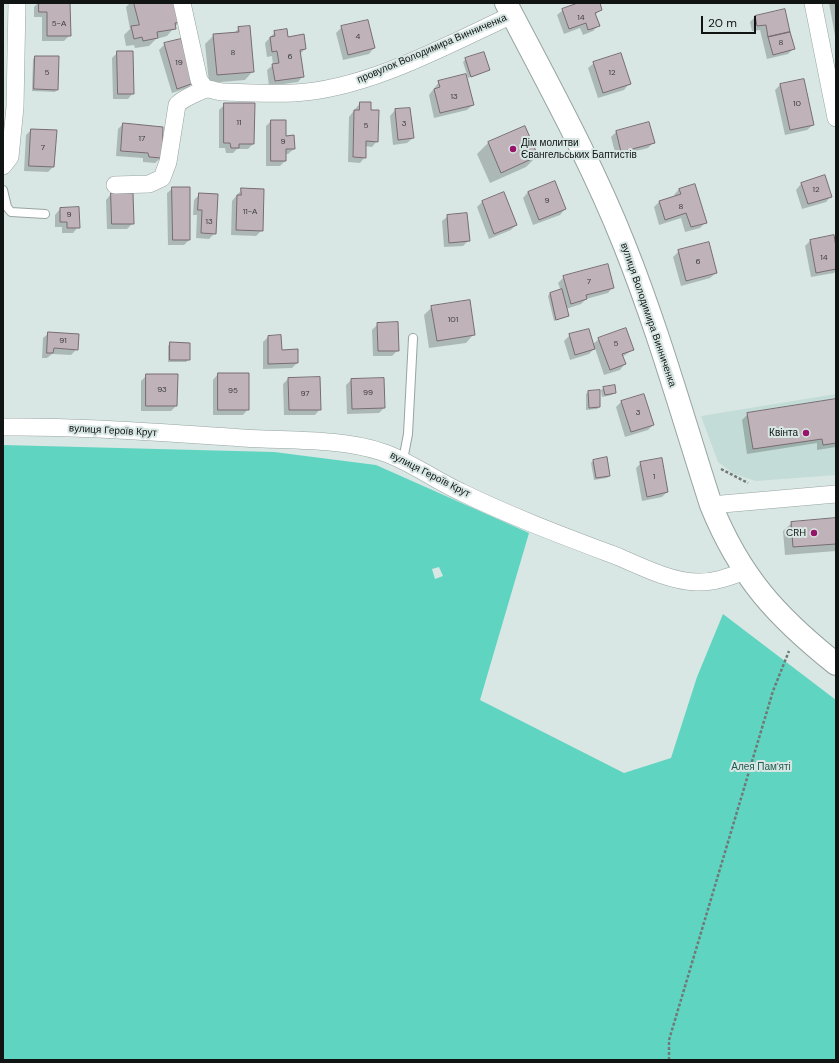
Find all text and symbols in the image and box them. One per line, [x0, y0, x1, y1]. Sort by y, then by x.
scale bar [703, 8, 758, 34]
street label: провулок Володимира Винниченка [355, 12, 509, 86]
house number: 14 [577, 13, 585, 23]
text: 20 m [708, 15, 737, 31]
house number: 5-А [52, 19, 66, 29]
house number: 4 [356, 32, 360, 42]
house number: 8 [779, 38, 783, 48]
house number: 8 [231, 48, 235, 58]
house number: 6 [287, 52, 293, 62]
house number: 19 [175, 58, 183, 68]
house number: 5 [45, 68, 49, 78]
house number: 12 [608, 68, 616, 78]
house number: 13 [450, 92, 458, 102]
house number: 10 [793, 99, 801, 109]
house number: 11 [237, 118, 241, 128]
house number: 3 [402, 119, 406, 129]
house number: 5 [364, 121, 368, 131]
house number: 17 [139, 134, 145, 144]
house number: 9 [280, 137, 286, 147]
place label: Дім молитви Євангельських Баптистів [521, 137, 637, 160]
house number: 7 [41, 143, 45, 153]
marker: Дім молитви Євангельських Баптистів [508, 144, 518, 154]
house number: 12 [812, 185, 820, 195]
house number: 9 [544, 196, 550, 206]
house number: 8 [679, 202, 683, 212]
house number: 11-А [243, 207, 257, 217]
house number: 9 [66, 210, 72, 220]
house number: 13 [205, 217, 213, 227]
street label: вулиця Володимира Винниченка [618, 241, 678, 389]
house number: 14 [820, 253, 828, 263]
house number: 6 [695, 257, 701, 267]
house number: 7 [587, 277, 591, 287]
house number: 101 [448, 315, 458, 325]
house number: 91 [59, 336, 67, 346]
house number: 5 [614, 339, 618, 349]
house number: 93 [157, 385, 167, 395]
house number: 95 [228, 386, 238, 396]
house number: 99 [363, 388, 373, 398]
house number: 97 [300, 389, 310, 399]
house number: 3 [636, 408, 640, 418]
street label: вулиця Героїв Крут [69, 423, 157, 439]
place label: Квінта [769, 427, 798, 439]
marker: Квінта [801, 428, 811, 438]
street label: вулиця Героїв Крут [388, 450, 472, 500]
house number: 1 [653, 472, 655, 482]
place label: CRH [786, 527, 806, 539]
marker: CRH [809, 528, 819, 538]
park label: Алея Пам'яті [731, 761, 791, 773]

